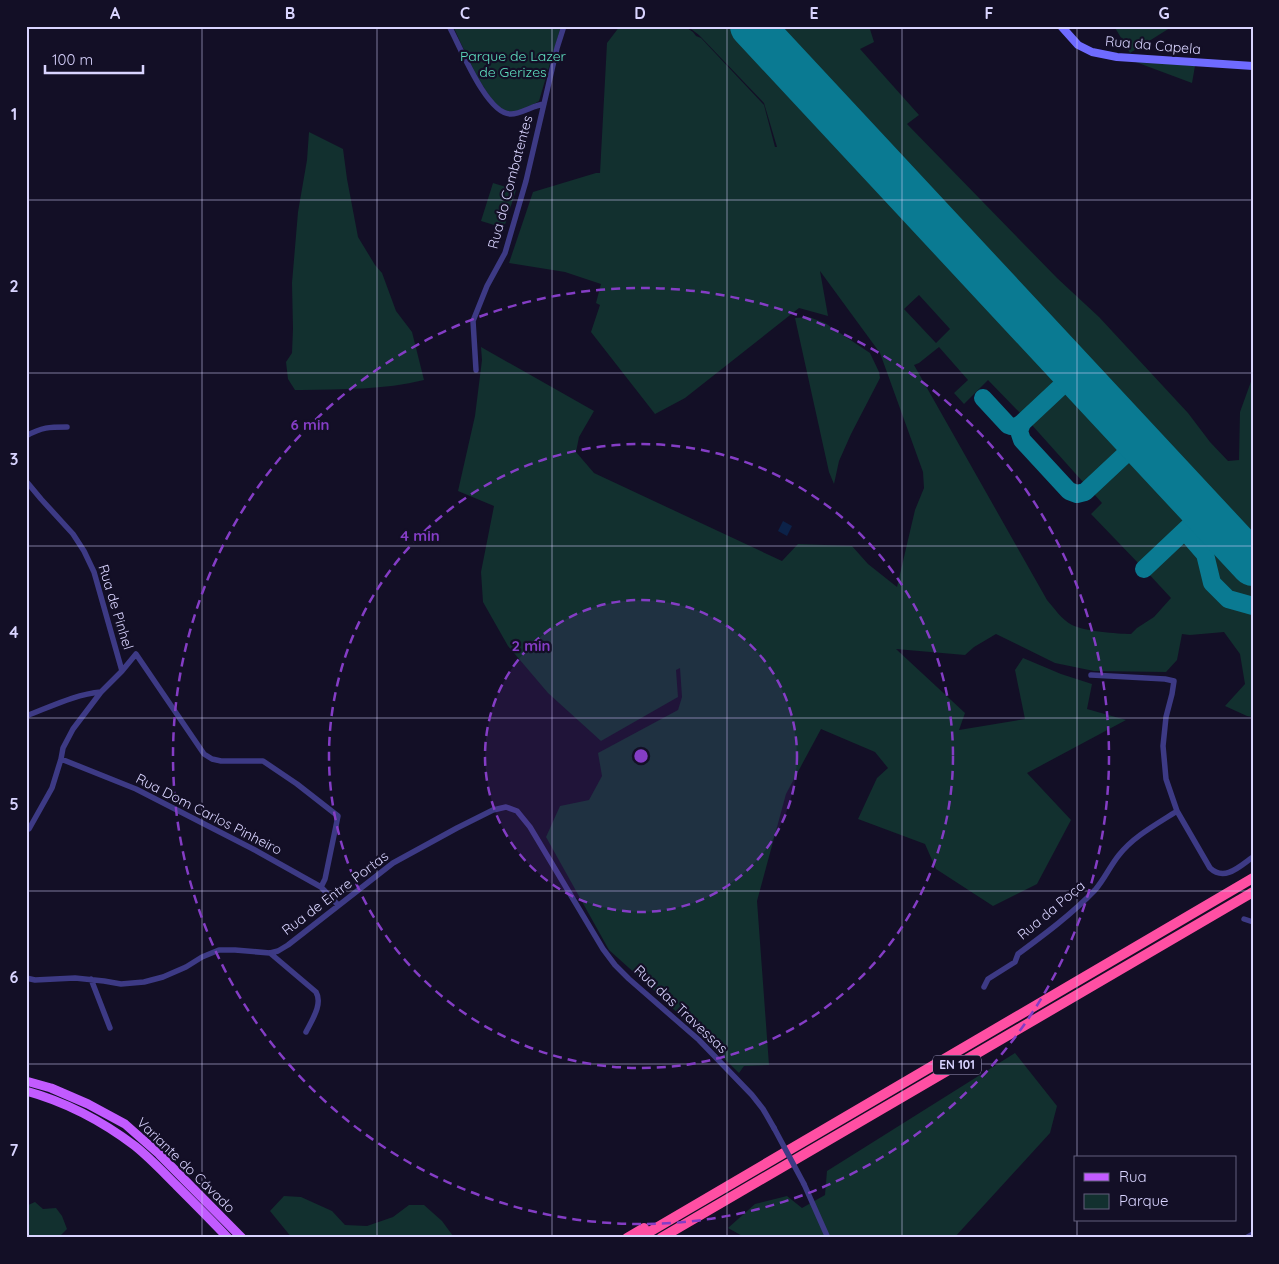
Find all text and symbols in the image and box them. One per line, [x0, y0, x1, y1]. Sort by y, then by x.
text: A [110, 3, 121, 23]
text: B [285, 3, 295, 23]
text: C [460, 3, 470, 23]
text: D [634, 3, 646, 23]
text: E [809, 3, 819, 23]
text: F [985, 3, 994, 23]
text: G [1158, 3, 1170, 23]
street label: Rua da Capela [1104, 32, 1202, 58]
scale bar [45, 42, 142, 74]
park label: Parque de Lazer de Gerizes [460, 47, 567, 81]
text: 100 m [52, 50, 93, 69]
text: 1 [11, 104, 17, 124]
street label: Rua do Combatentes [484, 113, 536, 251]
text: 2 [9, 276, 19, 296]
text: 6 min [291, 415, 329, 434]
text: 3 [10, 449, 18, 469]
text: 4 min [400, 526, 440, 545]
street label: Rua de Pinhel [94, 562, 138, 652]
text: 4 [9, 622, 19, 642]
text: 2 min [511, 636, 551, 655]
centre of rings [632, 747, 650, 765]
street label: Rua Dom Carlos Pinheiro [133, 769, 285, 859]
text: 5 [9, 794, 19, 814]
street label: Rua de Entre Portas [278, 847, 392, 939]
street label: Rua da Poça [1014, 877, 1088, 943]
street label: Rua das Travessas [630, 961, 732, 1057]
text: 6 [10, 967, 19, 987]
road number: EN 101 [933, 1056, 981, 1074]
street label: Variante do Cávado [133, 1113, 239, 1217]
text: 7 [10, 1140, 19, 1160]
legend [1074, 1156, 1236, 1222]
text: Rua [1119, 1167, 1147, 1186]
text: Parque [1119, 1191, 1169, 1210]

